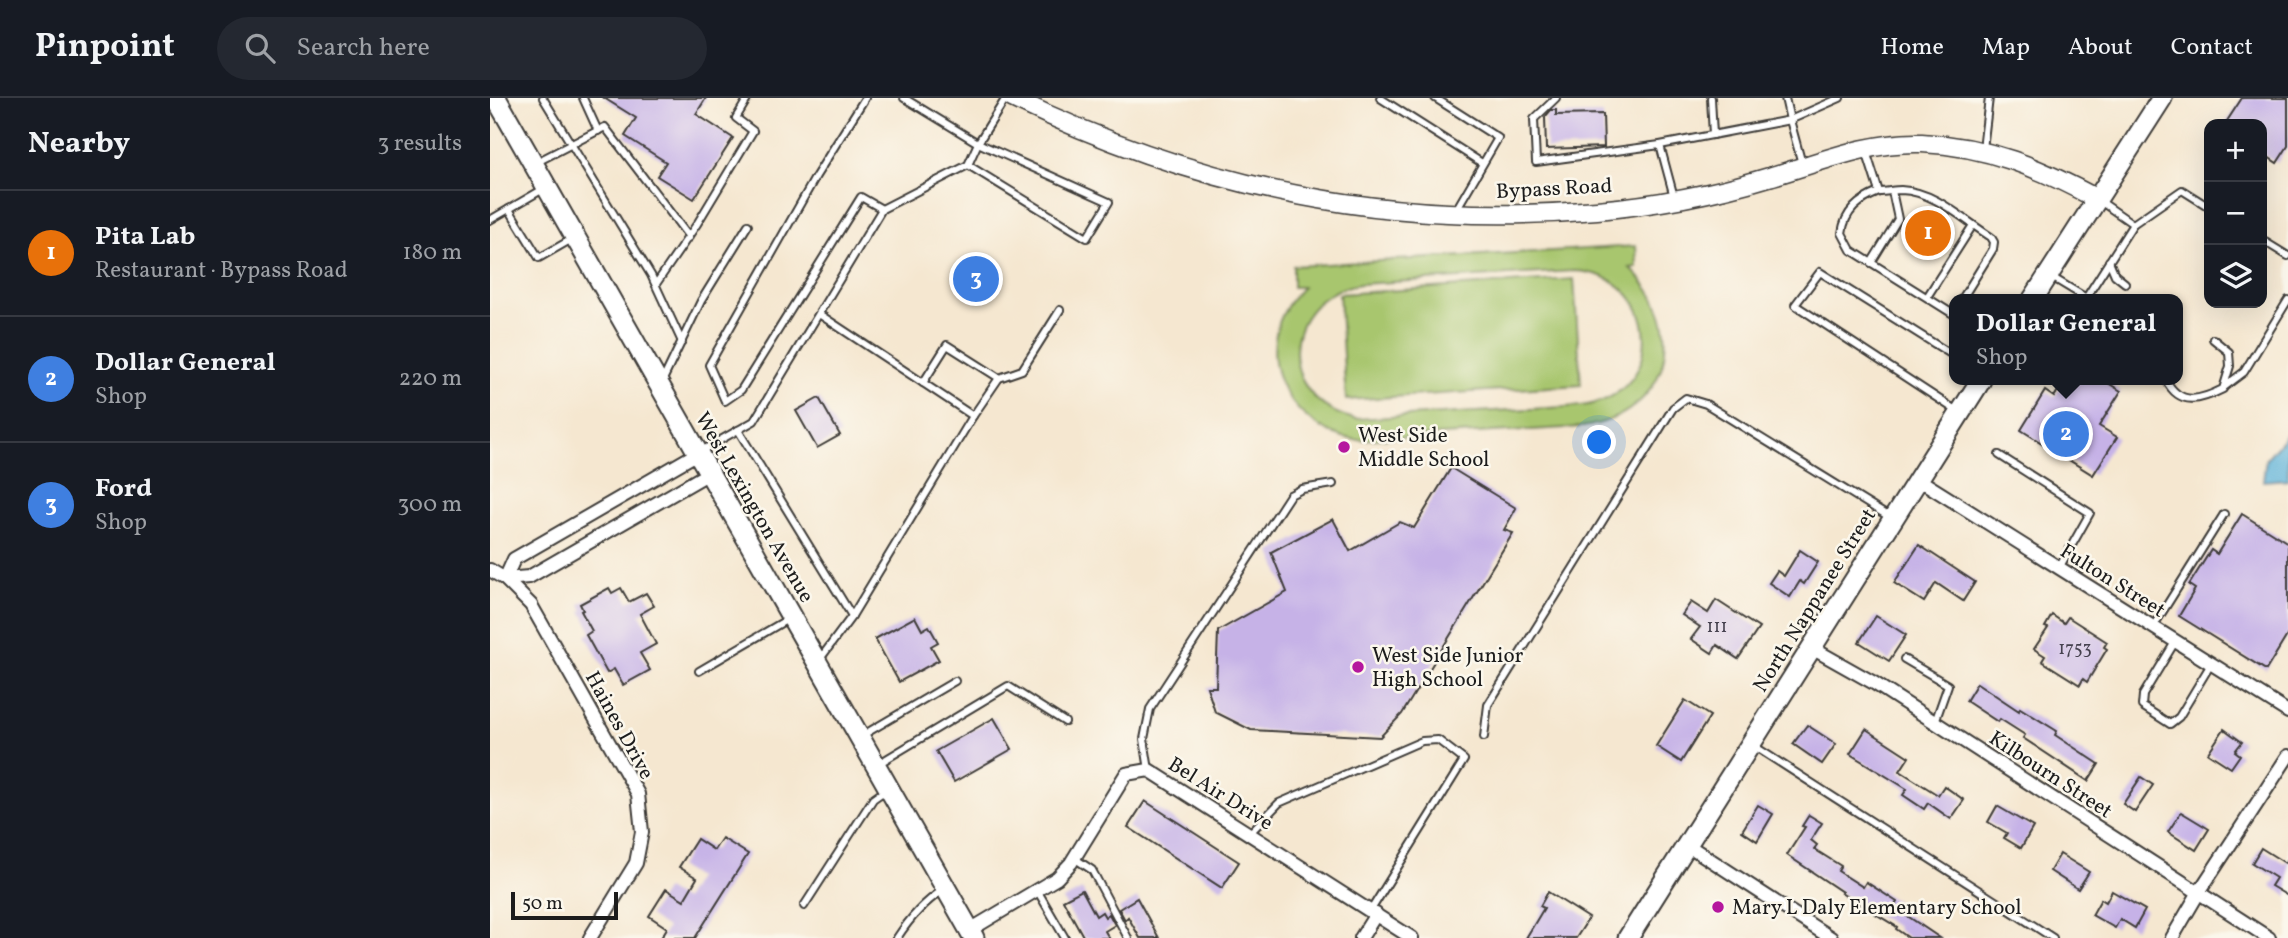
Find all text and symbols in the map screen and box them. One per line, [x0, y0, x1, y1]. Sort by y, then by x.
search box [217, 17, 707, 80]
text: Pinpoint [35, 25, 175, 71]
icon: search [241, 29, 279, 67]
text: Search here [297, 30, 430, 66]
text: Home [1880, 31, 1944, 65]
text: Map [1982, 31, 2030, 65]
text: About [2068, 31, 2133, 65]
text: Contact [2171, 31, 2253, 65]
map controls [2204, 119, 2267, 308]
button: + [2204, 119, 2267, 182]
text: Nearby [28, 123, 130, 165]
text: 3 results [377, 128, 462, 160]
street label: Bypass Road [1495, 172, 1613, 207]
button: − [2204, 182, 2267, 245]
pin: 1 [1905, 207, 1951, 259]
text: Pita Lab [95, 219, 195, 255]
text: 1 [46, 237, 56, 269]
text: 180 m [403, 237, 462, 269]
button: layers [2204, 245, 2267, 308]
pin: 3 [953, 253, 999, 305]
text: Restaurant · Bypass Road [95, 255, 348, 287]
popup [1949, 294, 2183, 385]
text: Dollar General [1976, 306, 2156, 342]
text: Shop [1976, 342, 2028, 374]
text: Dollar General [95, 345, 276, 381]
text: 2 [45, 363, 57, 395]
text: 220 m [399, 363, 462, 395]
text: Shop [95, 381, 147, 413]
street label: West Lexington Avenue [687, 407, 820, 609]
pin: 2 [2043, 408, 2089, 460]
place label: West Side Middle School [1358, 422, 1489, 475]
your location [1582, 425, 1616, 459]
marker: West Side Middle School [1336, 439, 1352, 455]
text: Ford [95, 471, 152, 507]
text: 3 [45, 489, 57, 521]
text: 300 m [398, 489, 462, 521]
street label: North Nappanee Street [1747, 503, 1884, 698]
text: Shop [95, 507, 147, 539]
street label: Fulton Street [2054, 537, 2171, 625]
house number: 111 [1707, 615, 1727, 640]
house number: 1753 [2058, 637, 2092, 662]
place label: West Side Junior High School [1372, 642, 1524, 695]
marker: West Side Junior High School [1350, 659, 1366, 675]
street label: Haines Drive [577, 666, 660, 785]
street label: Kilbourn Street [1983, 724, 2118, 826]
street label: Bel Air Drive [1162, 750, 1278, 838]
scale bar [511, 889, 618, 921]
text: 50 m [522, 891, 563, 917]
place label: Mary L Daly Elementary School [1732, 894, 2022, 923]
marker: Mary L Daly Elementary School [1710, 899, 1726, 915]

